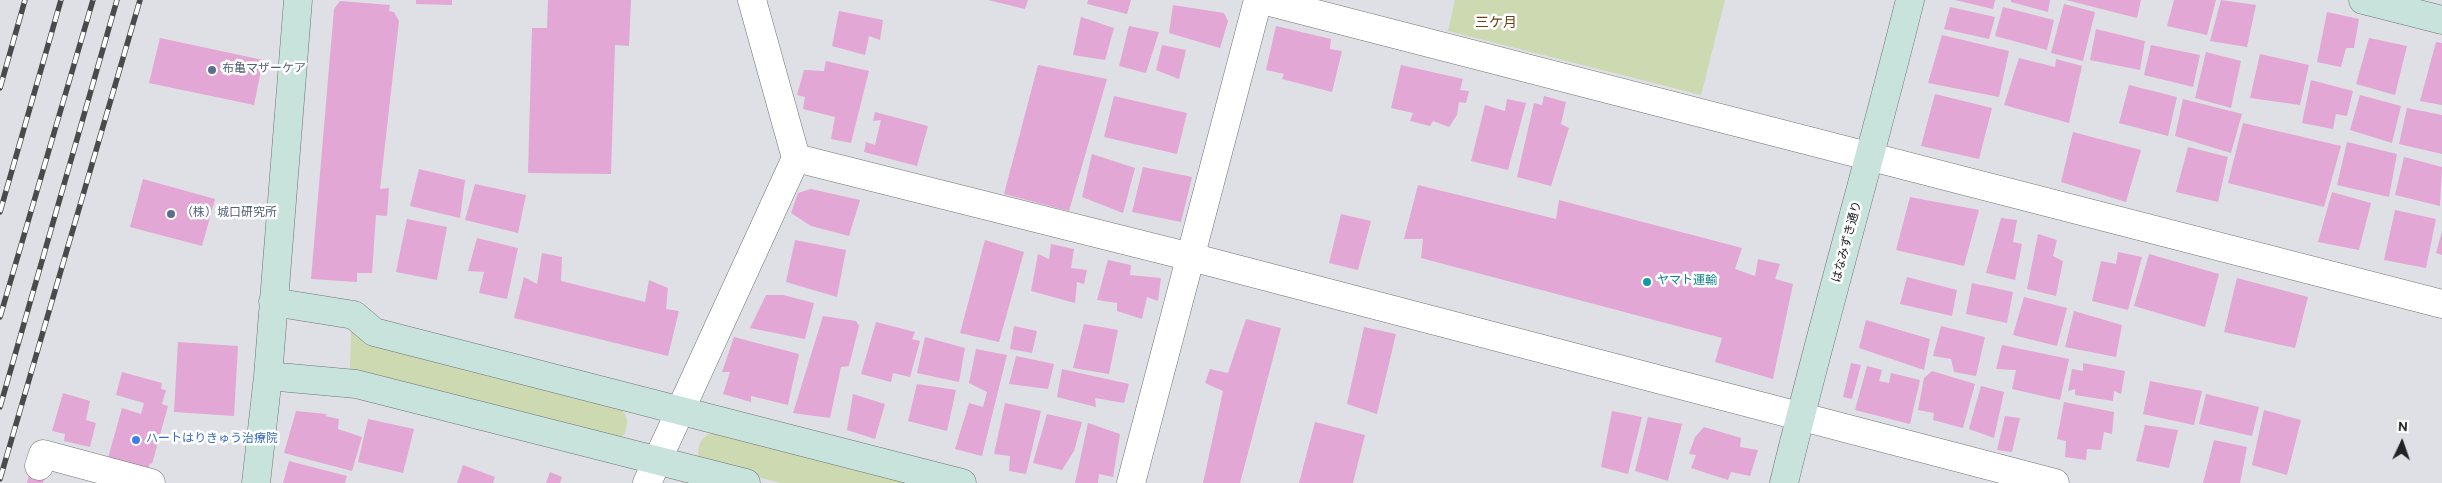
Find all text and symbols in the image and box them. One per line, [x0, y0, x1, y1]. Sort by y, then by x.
district label: 三ケ月 [1475, 16, 1517, 32]
place label: 布亀マザーケア [222, 63, 306, 77]
marker: 布亀マザーケア [206, 64, 218, 76]
street label: はなみずき通り [1830, 200, 1866, 284]
place label: （株）城口研究所 [181, 207, 277, 221]
marker: （株）城口研究所 [165, 208, 177, 220]
place label: ヤマト運輸 [1657, 275, 1717, 289]
marker: ヤマト運輸 [1641, 276, 1653, 288]
north arrow [2377, 418, 2427, 468]
text: N [2397, 419, 2408, 436]
place label: ハートはりきゅう治療院 [146, 433, 278, 447]
marker: ハートはりきゅう治療院 [130, 434, 142, 446]

